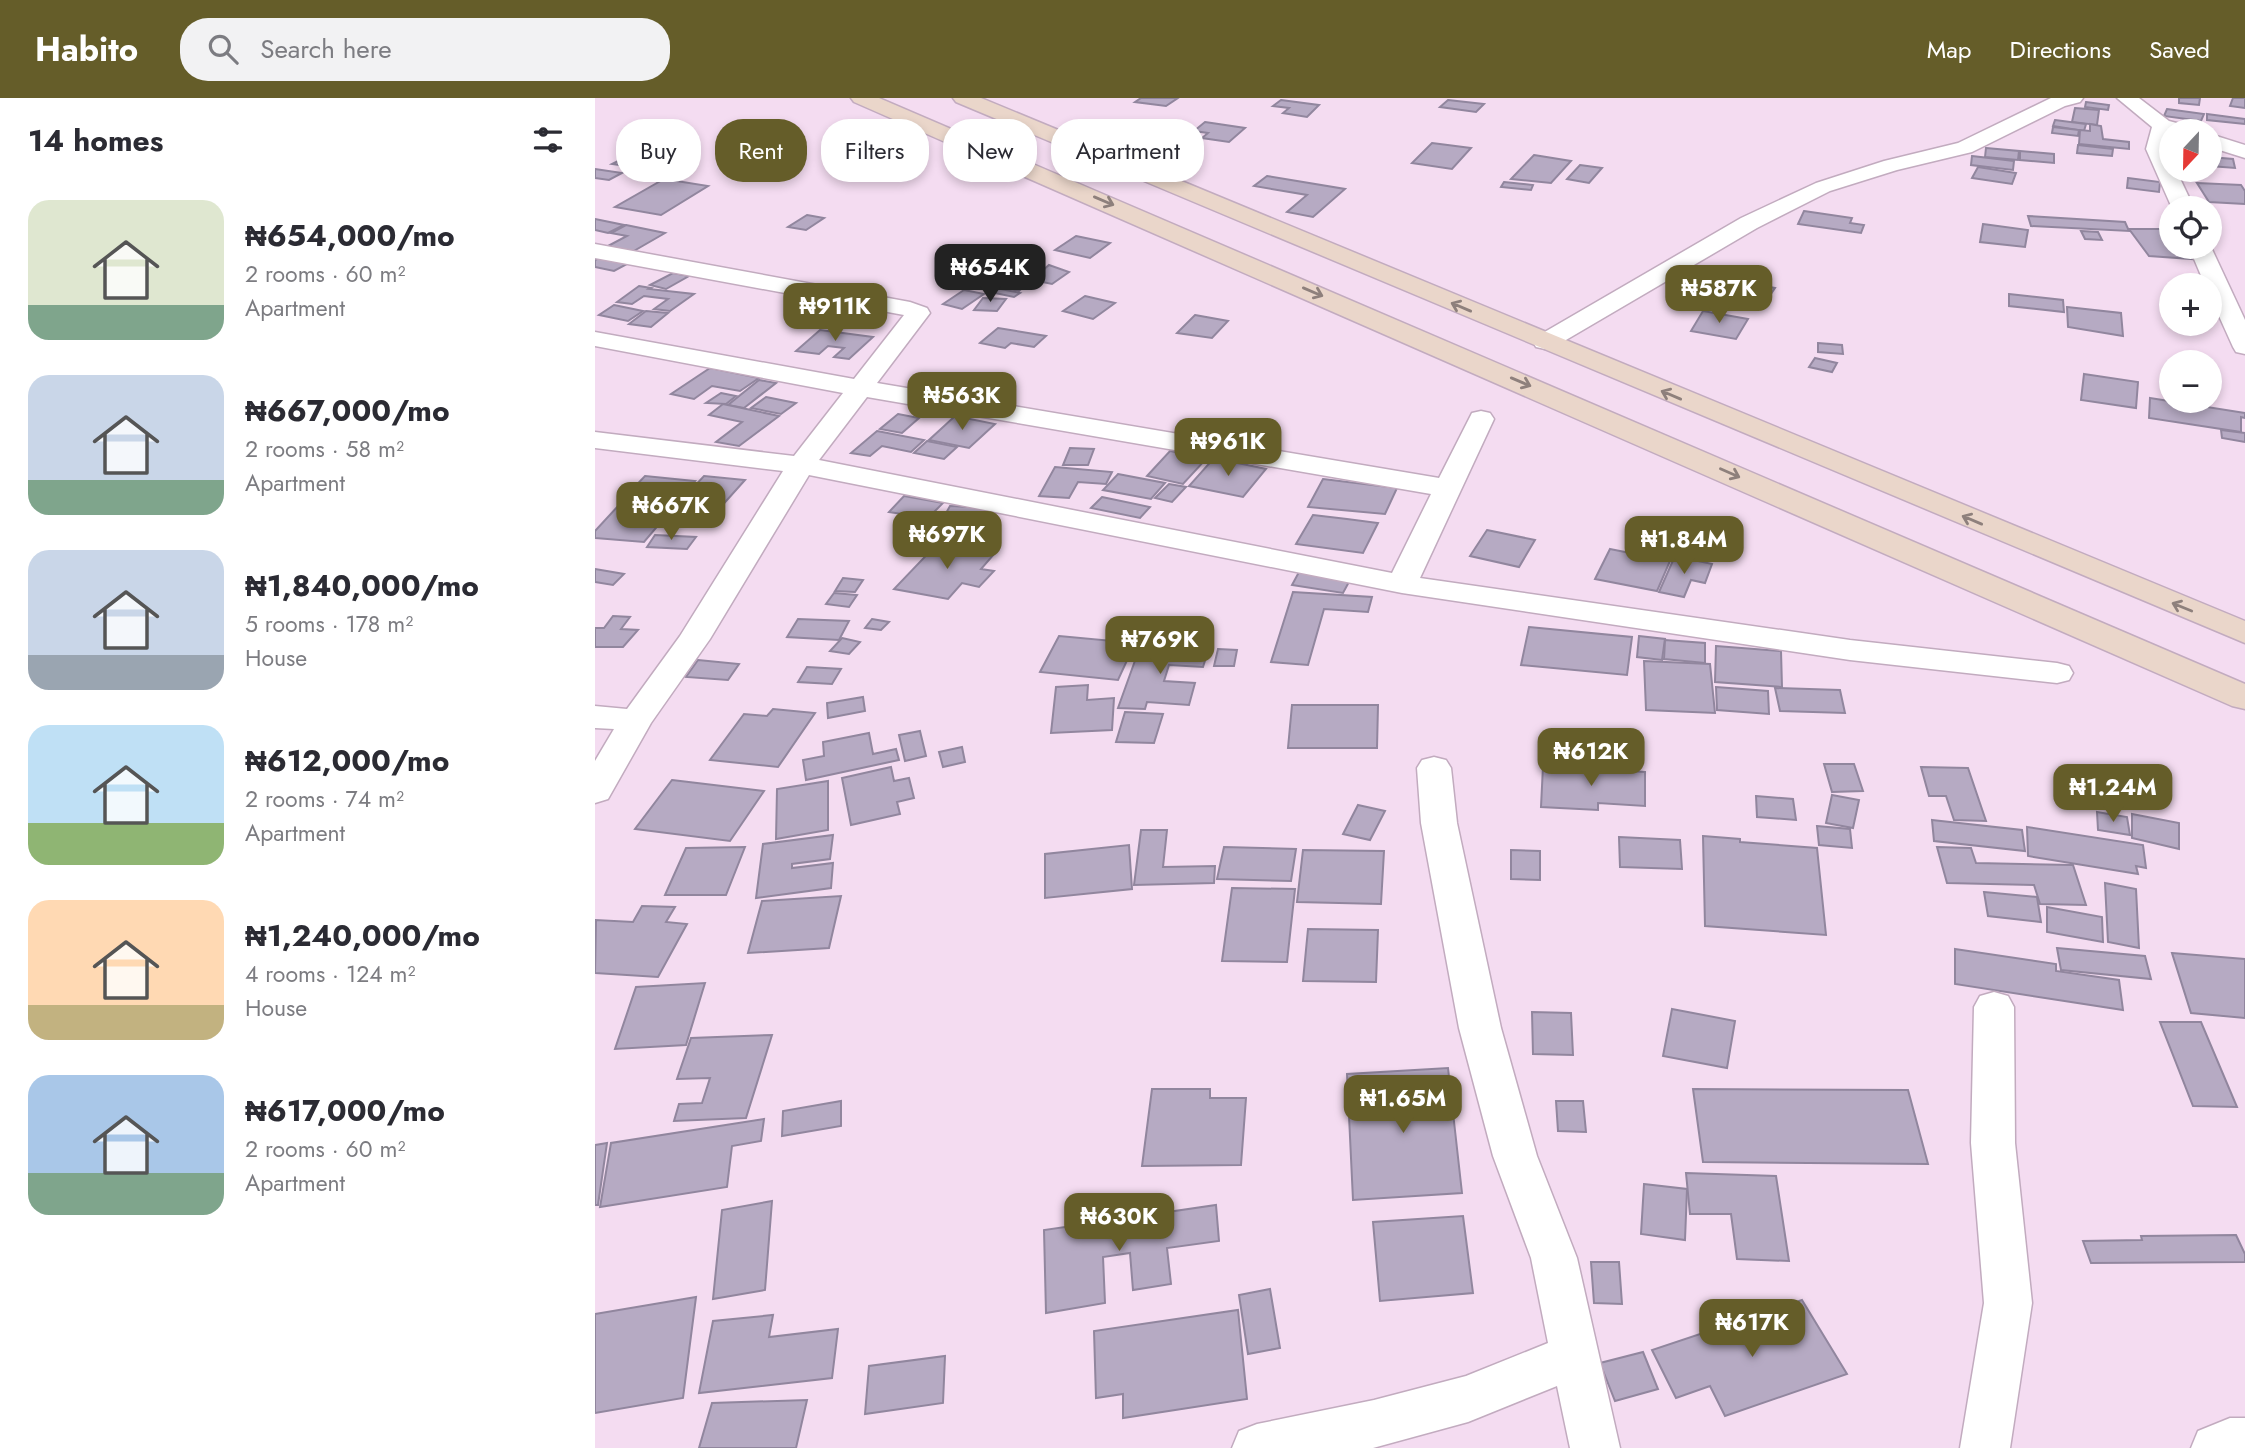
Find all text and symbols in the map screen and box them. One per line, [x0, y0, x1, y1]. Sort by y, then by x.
search box [180, 18, 670, 81]
text: Habito [35, 26, 138, 73]
icon: search [204, 30, 242, 68]
text: Search here [260, 30, 392, 68]
text: Map [1927, 32, 1972, 67]
text: Directions [2010, 32, 2111, 67]
text: Saved [2149, 32, 2210, 67]
text: 14 homes [28, 119, 163, 162]
chip: Buy [616, 119, 701, 182]
chip: Rent [715, 119, 807, 182]
chip: Filters [821, 119, 929, 182]
chip: New [943, 119, 1037, 182]
chip: Apartment [1051, 119, 1204, 182]
north arrow [2159, 119, 2223, 182]
map controls [2159, 119, 2222, 413]
icon: filters [529, 121, 567, 159]
one-way arrow [1093, 195, 1114, 208]
button: locate [2159, 196, 2222, 259]
text: ₦654,000/mo [245, 214, 455, 257]
icon: home [84, 228, 168, 312]
pin: ₦654K [941, 244, 1039, 304]
text: ₦654K [951, 250, 1029, 284]
text: 2 rooms · 60 m² [245, 257, 405, 291]
pin: ₦587K [1670, 266, 1768, 325]
text: ₦587K [1681, 271, 1757, 305]
button: + [2159, 273, 2222, 336]
pin: ₦911K [786, 284, 884, 343]
one-way arrow [1301, 286, 1323, 299]
text: ₦911K [799, 289, 871, 323]
text: Apartment [245, 291, 345, 325]
one-way arrow [1451, 300, 1473, 313]
button: − [2159, 350, 2222, 413]
pin: ₦563K [913, 372, 1011, 432]
one-way arrow [1510, 377, 1532, 390]
text: ₦563K [923, 378, 1001, 412]
one-way arrow [1661, 388, 1683, 401]
text: ₦667,000/mo [245, 389, 450, 432]
icon: home [84, 403, 168, 487]
pin: ₦961K [1179, 418, 1277, 478]
text: ₦961K [1190, 424, 1266, 458]
text: 2 rooms · 58 m² [245, 432, 404, 466]
text: Apartment [245, 466, 345, 500]
one-way arrow [1719, 467, 1740, 480]
pin: ₦667K [622, 482, 720, 542]
text: ₦667K [632, 488, 710, 522]
pin: ₦697K [898, 512, 996, 571]
one-way arrow [1961, 513, 1983, 526]
text: ₦697K [909, 517, 985, 551]
pin: ₦1.84M [1627, 517, 1741, 576]
text: ₦1.84M [1641, 522, 1727, 556]
text: ₦1,840,000/mo [245, 564, 479, 607]
icon: home [84, 578, 168, 662]
one-way arrow [2172, 600, 2193, 613]
text: 5 rooms · 178 m² [245, 607, 413, 641]
pin: ₦769K [1111, 616, 1209, 676]
text: ₦769K [1121, 622, 1199, 656]
text: House [245, 641, 307, 675]
pin: ₦612K [1542, 728, 1640, 788]
text: ₦612K [1554, 734, 1628, 768]
text: ₦612,000/mo [245, 739, 449, 782]
icon: home [84, 753, 168, 837]
pin: ₦1.24M [2056, 764, 2170, 824]
text: ₦1.24M [2069, 770, 2157, 804]
text: 2 rooms · 74 m² [245, 782, 404, 816]
text: Apartment [245, 816, 345, 850]
text: ₦1,240,000/mo [245, 914, 480, 957]
icon: home [84, 928, 168, 1012]
text: 4 rooms · 124 m² [245, 957, 416, 991]
text: House [245, 991, 307, 1025]
pin: ₦1.65M [1346, 1076, 1460, 1135]
text: ₦1.65M [1360, 1081, 1446, 1115]
text: ₦617,000/mo [245, 1089, 445, 1132]
icon: home [84, 1103, 168, 1187]
text: 2 rooms · 60 m² [245, 1132, 405, 1166]
text: Apartment [245, 1166, 345, 1200]
pin: ₦630K [1070, 1194, 1168, 1253]
text: ₦630K [1080, 1199, 1158, 1233]
pin: ₦617K [1703, 1300, 1801, 1359]
text: ₦617K [1715, 1305, 1789, 1339]

